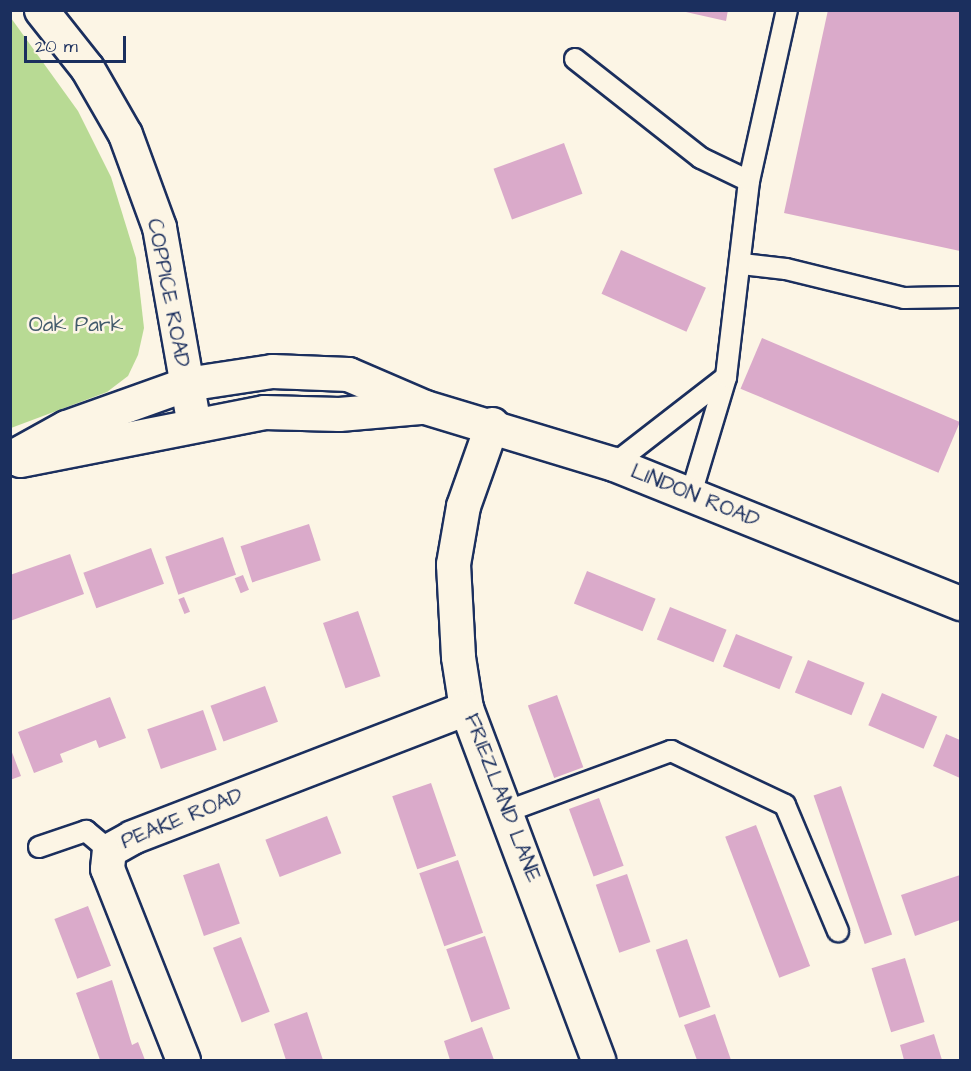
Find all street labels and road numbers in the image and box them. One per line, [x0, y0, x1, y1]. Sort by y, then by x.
street label: COPPICE ROAD [141, 217, 195, 369]
street label: LINDON ROAD [627, 459, 763, 533]
street label: FRIEZLAND LANE [458, 710, 546, 886]
street label: PEAKE ROAD [118, 783, 246, 855]

